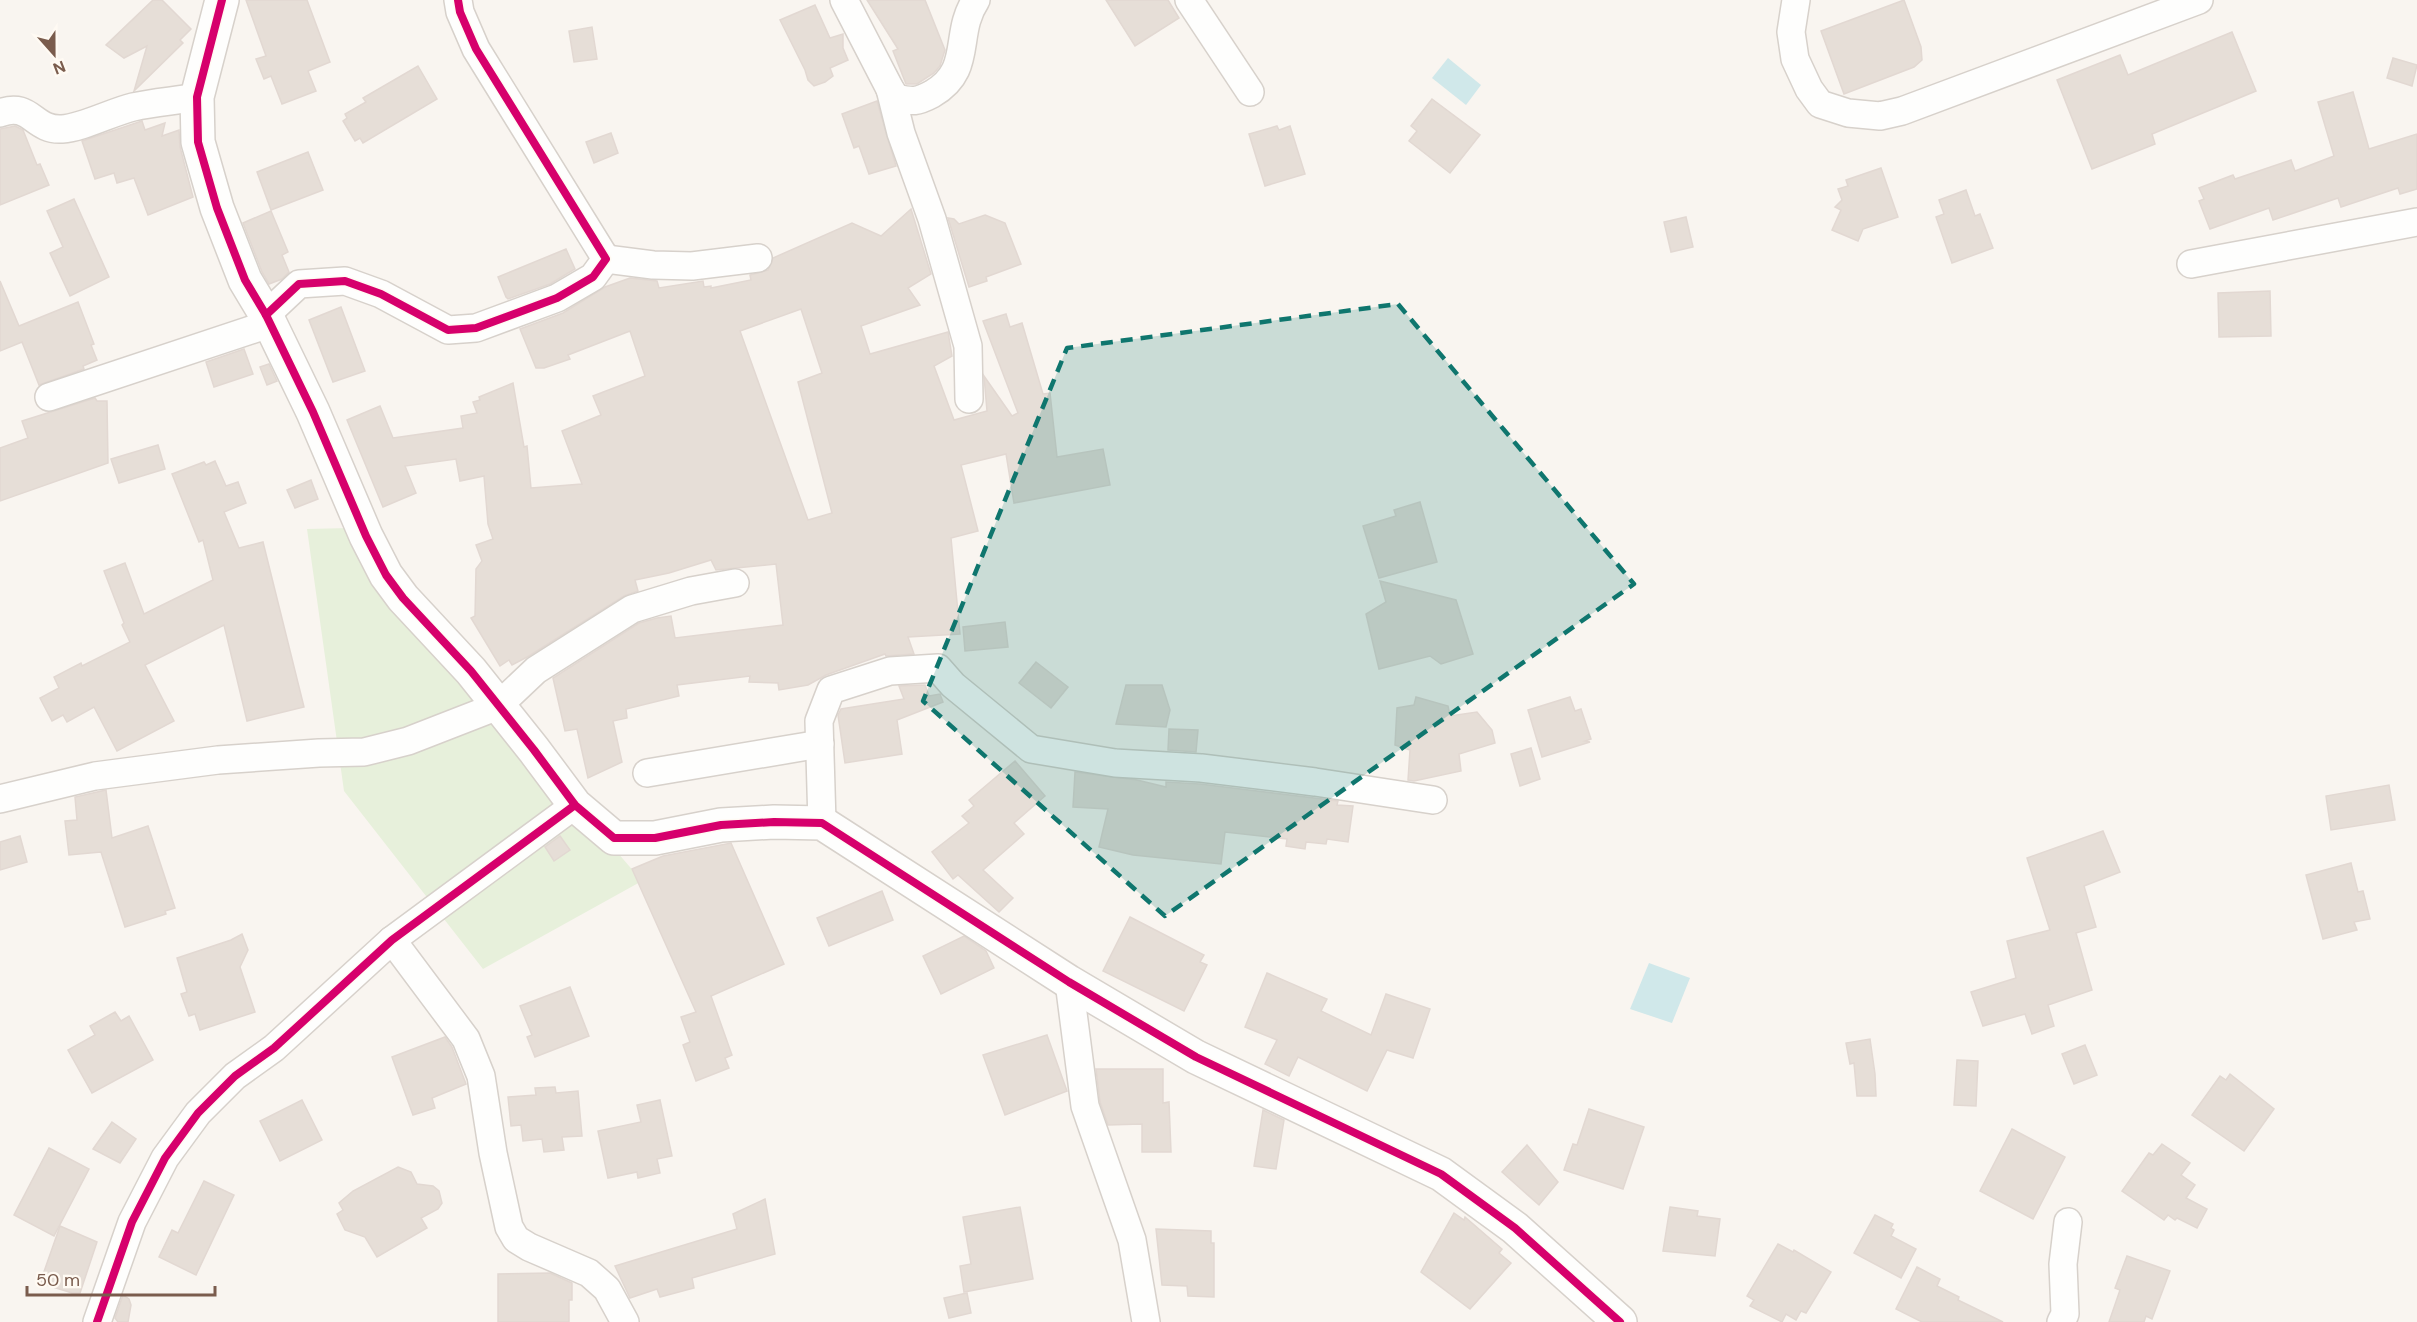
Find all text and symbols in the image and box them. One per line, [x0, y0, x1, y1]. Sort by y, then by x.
north arrow [24, 24, 84, 84]
text: N [50, 56, 68, 79]
scale bar [27, 1259, 214, 1297]
text: 50 m [36, 1268, 80, 1292]

